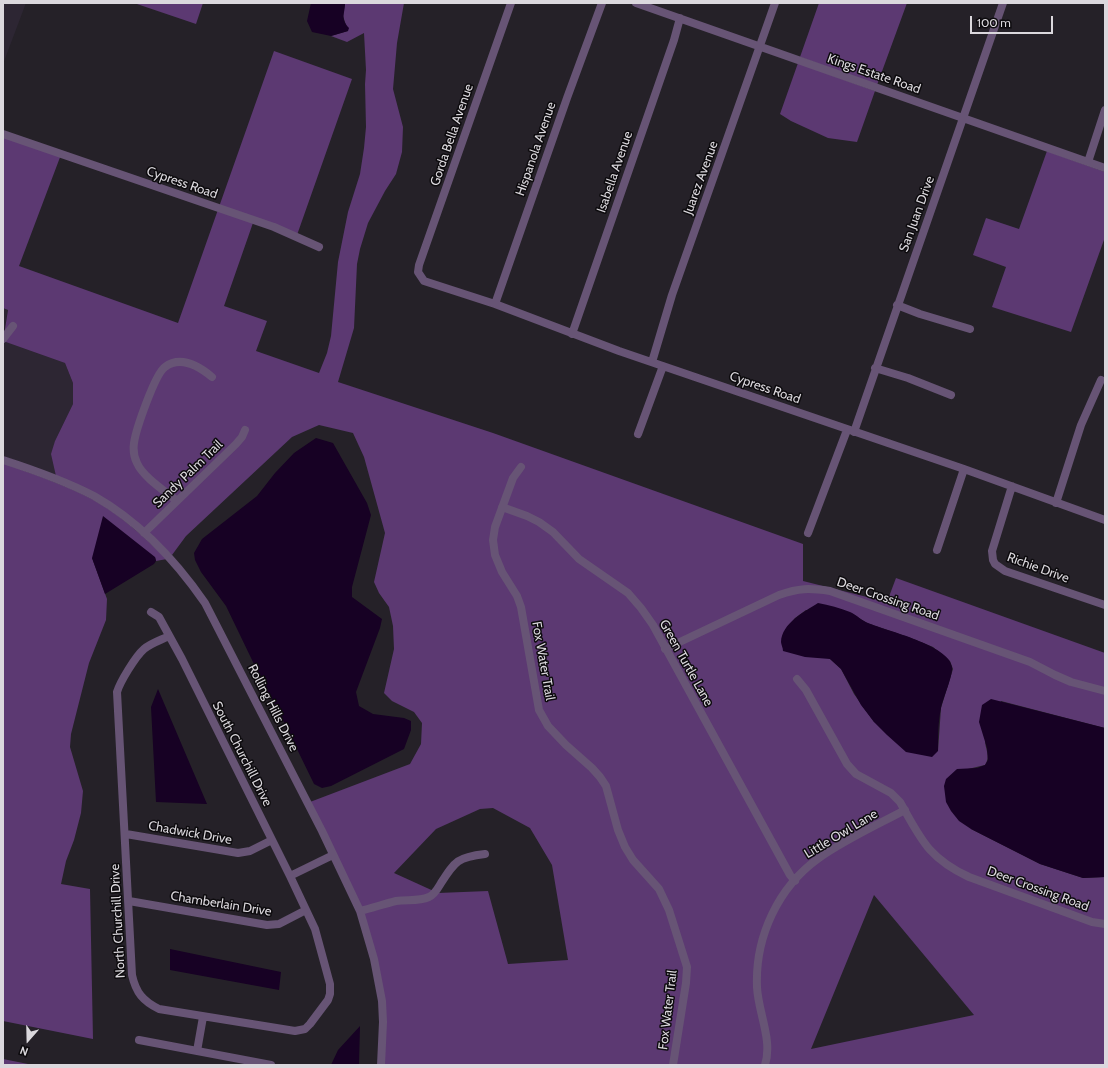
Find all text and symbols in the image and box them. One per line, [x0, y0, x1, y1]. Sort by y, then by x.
scale bar [972, 8, 1055, 34]
text: 100 m [977, 15, 1011, 30]
street label: Kings Estate Road [825, 51, 923, 97]
street label: Gorda Bella Avenue [427, 82, 477, 188]
street label: Hispanola Avenue [513, 100, 559, 198]
street label: Isabella Avenue [594, 129, 636, 215]
street label: Juarez Avenue [680, 139, 722, 217]
street label: Cypress Road [144, 164, 220, 202]
street label: San Juan Drive [896, 174, 938, 254]
street label: Cypress Road [727, 369, 803, 407]
street label: Sandy Palm Trail [150, 437, 226, 511]
street label: Richie Drive [1005, 550, 1071, 586]
street label: Deer Crossing Road [835, 574, 941, 624]
street label: Green Turtle Lane [656, 617, 716, 709]
street label: Fox Water Trail [528, 620, 558, 702]
street label: Rolling Hills Drive [244, 662, 302, 754]
street label: South Churchill Drive [209, 699, 275, 809]
street label: Little Owl Lane [802, 806, 880, 862]
street label: Chadwick Drive [147, 818, 233, 848]
street label: Deer Crossing Road [985, 863, 1091, 915]
street label: North Churchill Drive [107, 864, 129, 978]
street label: Chamberlain Drive [169, 888, 273, 920]
street label: Fox Water Trail [655, 969, 681, 1051]
north arrow [8, 1020, 48, 1060]
text: N [18, 1043, 30, 1059]

